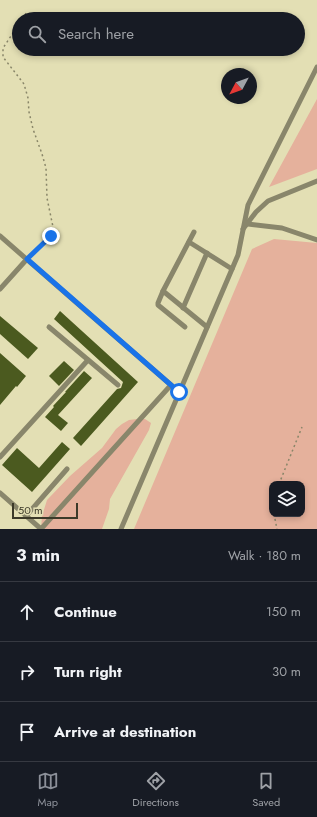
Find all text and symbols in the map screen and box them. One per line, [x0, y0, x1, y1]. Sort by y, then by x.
search box [12, 12, 305, 56]
icon: search [26, 23, 48, 45]
text: Search here [58, 23, 134, 45]
north arrow [221, 68, 257, 104]
route end [42, 227, 60, 245]
route start [170, 383, 188, 401]
map controls [269, 481, 305, 517]
button: layers [269, 481, 305, 517]
scale bar [12, 501, 78, 520]
text: 50 m [18, 502, 43, 518]
text: 3 min [16, 543, 60, 567]
text: Walk · 180 m [228, 546, 301, 565]
icon: ahead [16, 601, 38, 623]
text: Continue [54, 601, 117, 623]
text: 150 m [266, 602, 301, 621]
icon: right [16, 661, 38, 683]
text: Turn right [54, 661, 122, 683]
text: 30 m [272, 662, 301, 681]
icon: arrive [16, 721, 38, 743]
text: Arrive at destination [54, 721, 196, 743]
tab: Map [37, 770, 59, 810]
tab: Directions [132, 770, 179, 810]
tab: Saved [252, 770, 280, 810]

